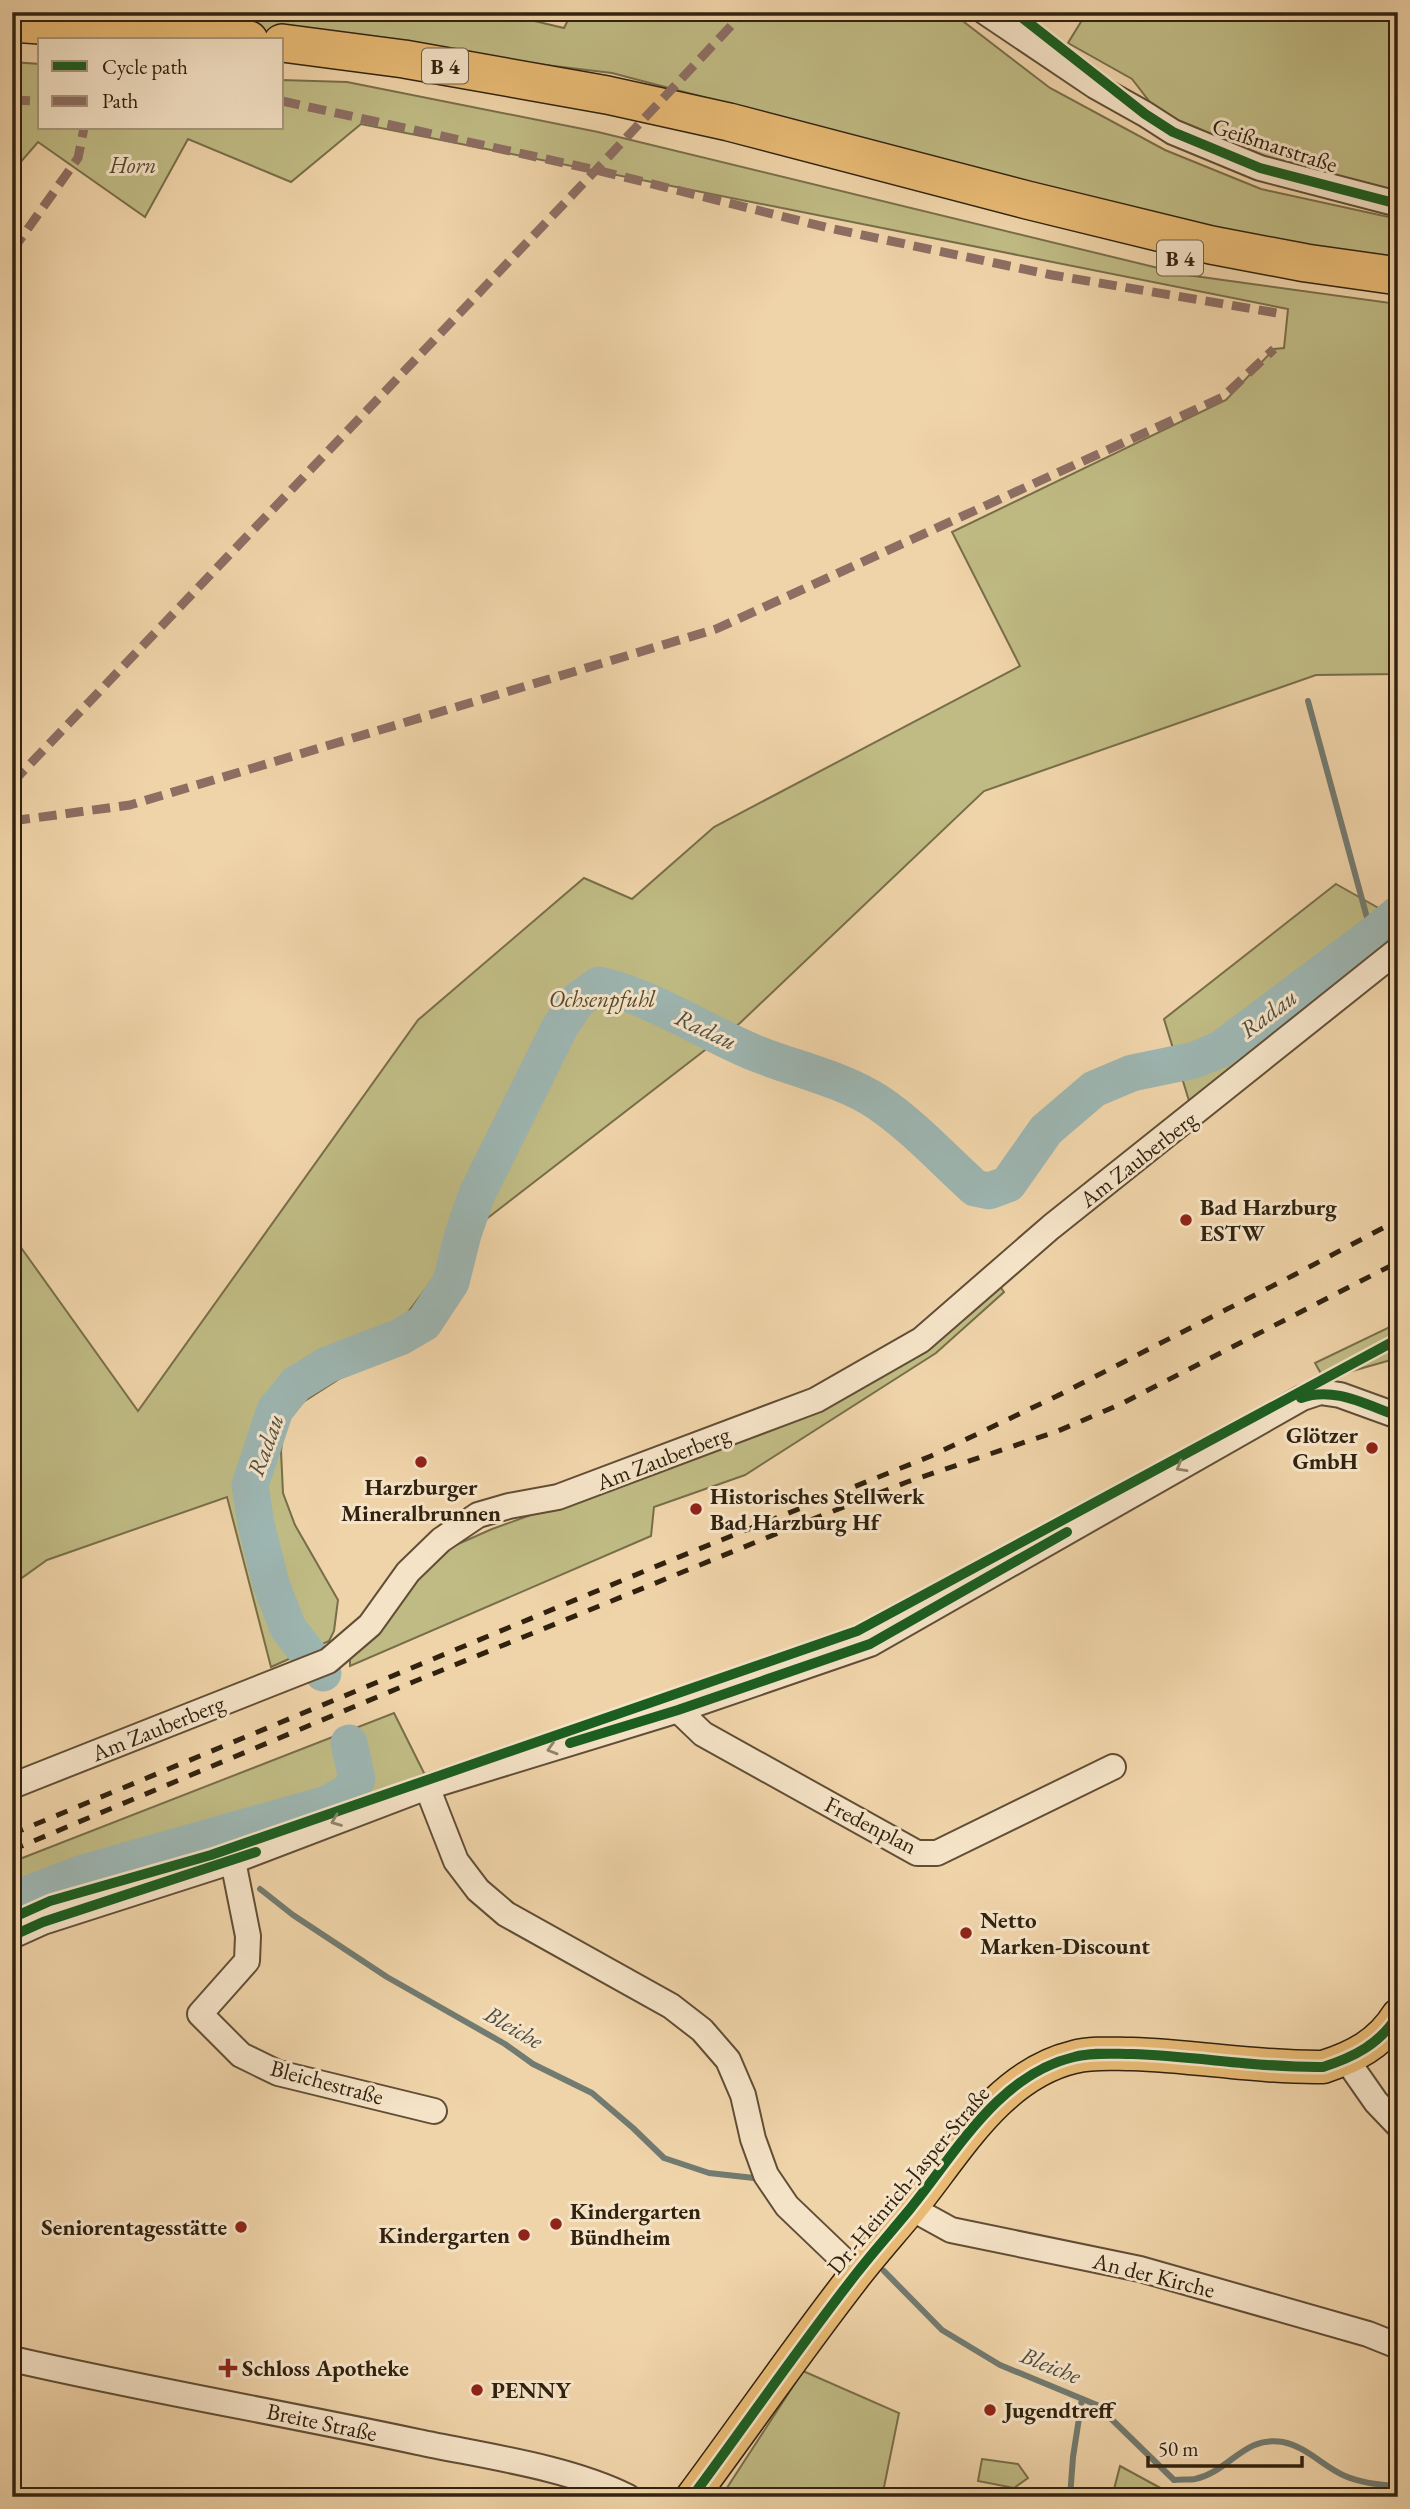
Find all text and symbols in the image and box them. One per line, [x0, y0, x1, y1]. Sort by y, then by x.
legend [38, 38, 284, 130]
road number: B 4 [422, 48, 468, 84]
text: Cycle path [102, 53, 188, 80]
text: Path [102, 87, 139, 114]
street label: Geißmarstraße [1209, 111, 1341, 179]
park label: Horn [109, 150, 156, 180]
road number: B 4 [1157, 240, 1203, 276]
water label: Radau [1233, 981, 1303, 1045]
park label: Ochsenpfuhl [549, 984, 656, 1014]
water label: Radau [670, 1001, 742, 1057]
street label: Am Zauberberg [1073, 1103, 1203, 1215]
place label: Bad Harzburg ESTW [1200, 1192, 1337, 1248]
marker: Bad Harzburg ESTW [1178, 1212, 1194, 1228]
water label: Radau [239, 1409, 291, 1481]
street label: Am Zauberberg [591, 1418, 735, 1498]
place label: Glötzer GmbH [1286, 1420, 1358, 1476]
marker: Glötzer GmbH [1364, 1440, 1380, 1456]
marker: Harzburger Mineralbrunnen [413, 1454, 429, 1470]
one-way arrow [1175, 1459, 1188, 1472]
place label: Harzburger Mineralbrunnen [341, 1472, 501, 1528]
place label: Historisches Stellwerk Bad Harzburg Hf [710, 1481, 925, 1537]
marker: Historisches Stellwerk Bad Harzburg Hf [688, 1501, 704, 1517]
street label: Am Zauberberg [86, 1687, 230, 1769]
one-way arrow [546, 1740, 558, 1755]
street label: Fredenplan [820, 1789, 922, 1861]
one-way arrow [331, 1813, 343, 1827]
place label: Netto Marken-Discount [980, 1905, 1150, 1961]
marker: Netto Marken-Discount [958, 1925, 974, 1941]
water label: Bleiche [478, 1998, 549, 2056]
street label: Bleichestraße [267, 2053, 387, 2111]
street label: Dr.-Heinrich-Jasper-Straße [820, 2079, 996, 2281]
place label: Kindergarten Bündheim [570, 2196, 701, 2252]
place label: Seniorentagesstätte [41, 2212, 227, 2242]
marker: Kindergarten Bündheim [548, 2216, 564, 2232]
marker: Seniorentagesstätte [233, 2219, 249, 2235]
place label: Kindergarten [379, 2220, 510, 2250]
marker: Kindergarten [516, 2227, 532, 2243]
street label: An der Kirche [1089, 2245, 1218, 2305]
water label: Bleiche [1015, 2339, 1086, 2391]
place label: Schloss Apotheke [242, 2353, 409, 2383]
marker: Schloss Apotheke [220, 2360, 236, 2376]
place label: PENNY [491, 2375, 571, 2405]
marker: PENNY [469, 2382, 485, 2398]
place label: Jugendtreff [1002, 2395, 1116, 2425]
street label: Breite Straße [264, 2396, 380, 2448]
marker: Jugendtreff [982, 2402, 998, 2418]
scale bar [1148, 2425, 1302, 2469]
text: 50 m [1158, 2435, 1199, 2462]

